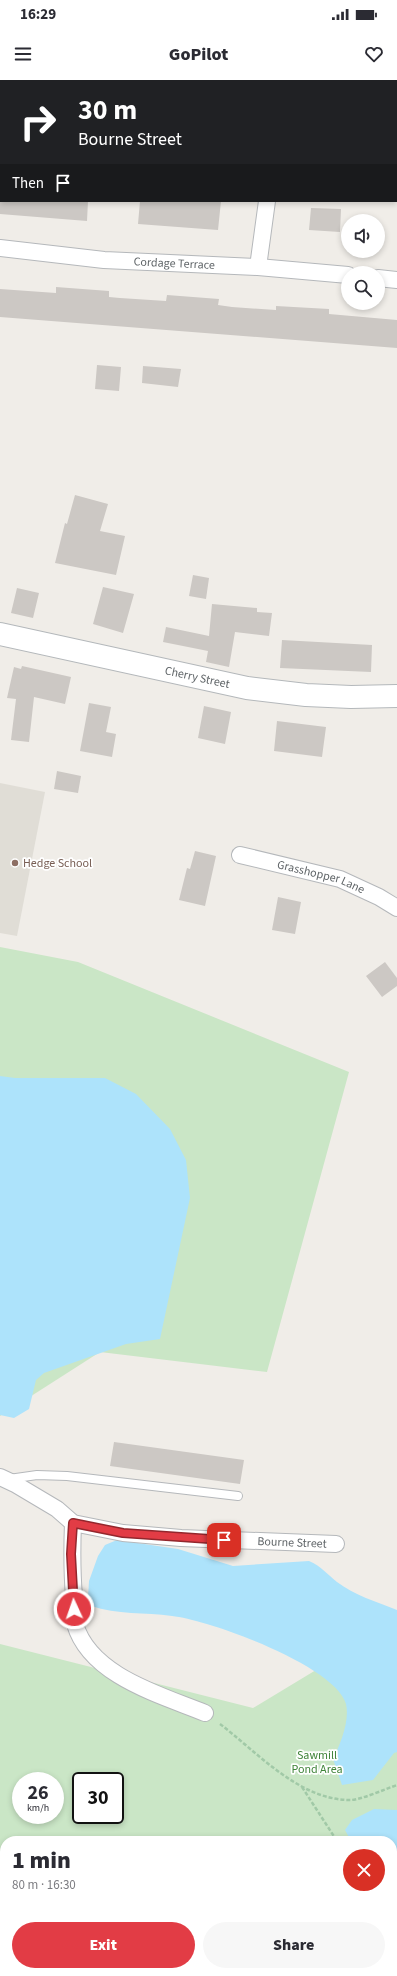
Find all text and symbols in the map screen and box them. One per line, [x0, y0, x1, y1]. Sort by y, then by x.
text: 16:29 [20, 4, 56, 25]
text: GoPilot [169, 42, 228, 67]
icon: menu [12, 43, 34, 65]
icon: heart [363, 43, 385, 65]
text: 30 m [78, 90, 137, 130]
icon: right [12, 96, 64, 148]
text: Bourne Street [78, 127, 182, 152]
icon: arrive [52, 172, 74, 194]
text: Then [12, 173, 44, 194]
map controls [341, 214, 385, 310]
button: sound [341, 214, 385, 258]
street label: Cordage Terrace [133, 253, 215, 274]
button: search [341, 266, 385, 310]
street label: Cherry Street [163, 662, 231, 693]
place label: Hedge School [23, 855, 92, 872]
street label: Grasshopper Lane [276, 856, 368, 898]
marker: Hedge School [10, 858, 20, 868]
pin [207, 1523, 241, 1557]
icon: arrive [213, 1529, 235, 1551]
street label: Bourne Street [257, 1532, 327, 1552]
position arrow [53, 1588, 95, 1630]
park label: Sawmill Pond Area [291, 1747, 343, 1778]
speed limit sign: 30 [72, 1772, 124, 1824]
text: 26 [27, 1779, 49, 1807]
text: km/h [27, 1801, 49, 1815]
text: 1 min [12, 1843, 71, 1878]
button: close [343, 1849, 385, 1891]
text: 80 m · 16:30 [12, 1876, 76, 1894]
button: Exit [12, 1922, 195, 1968]
button: Share [203, 1922, 385, 1968]

